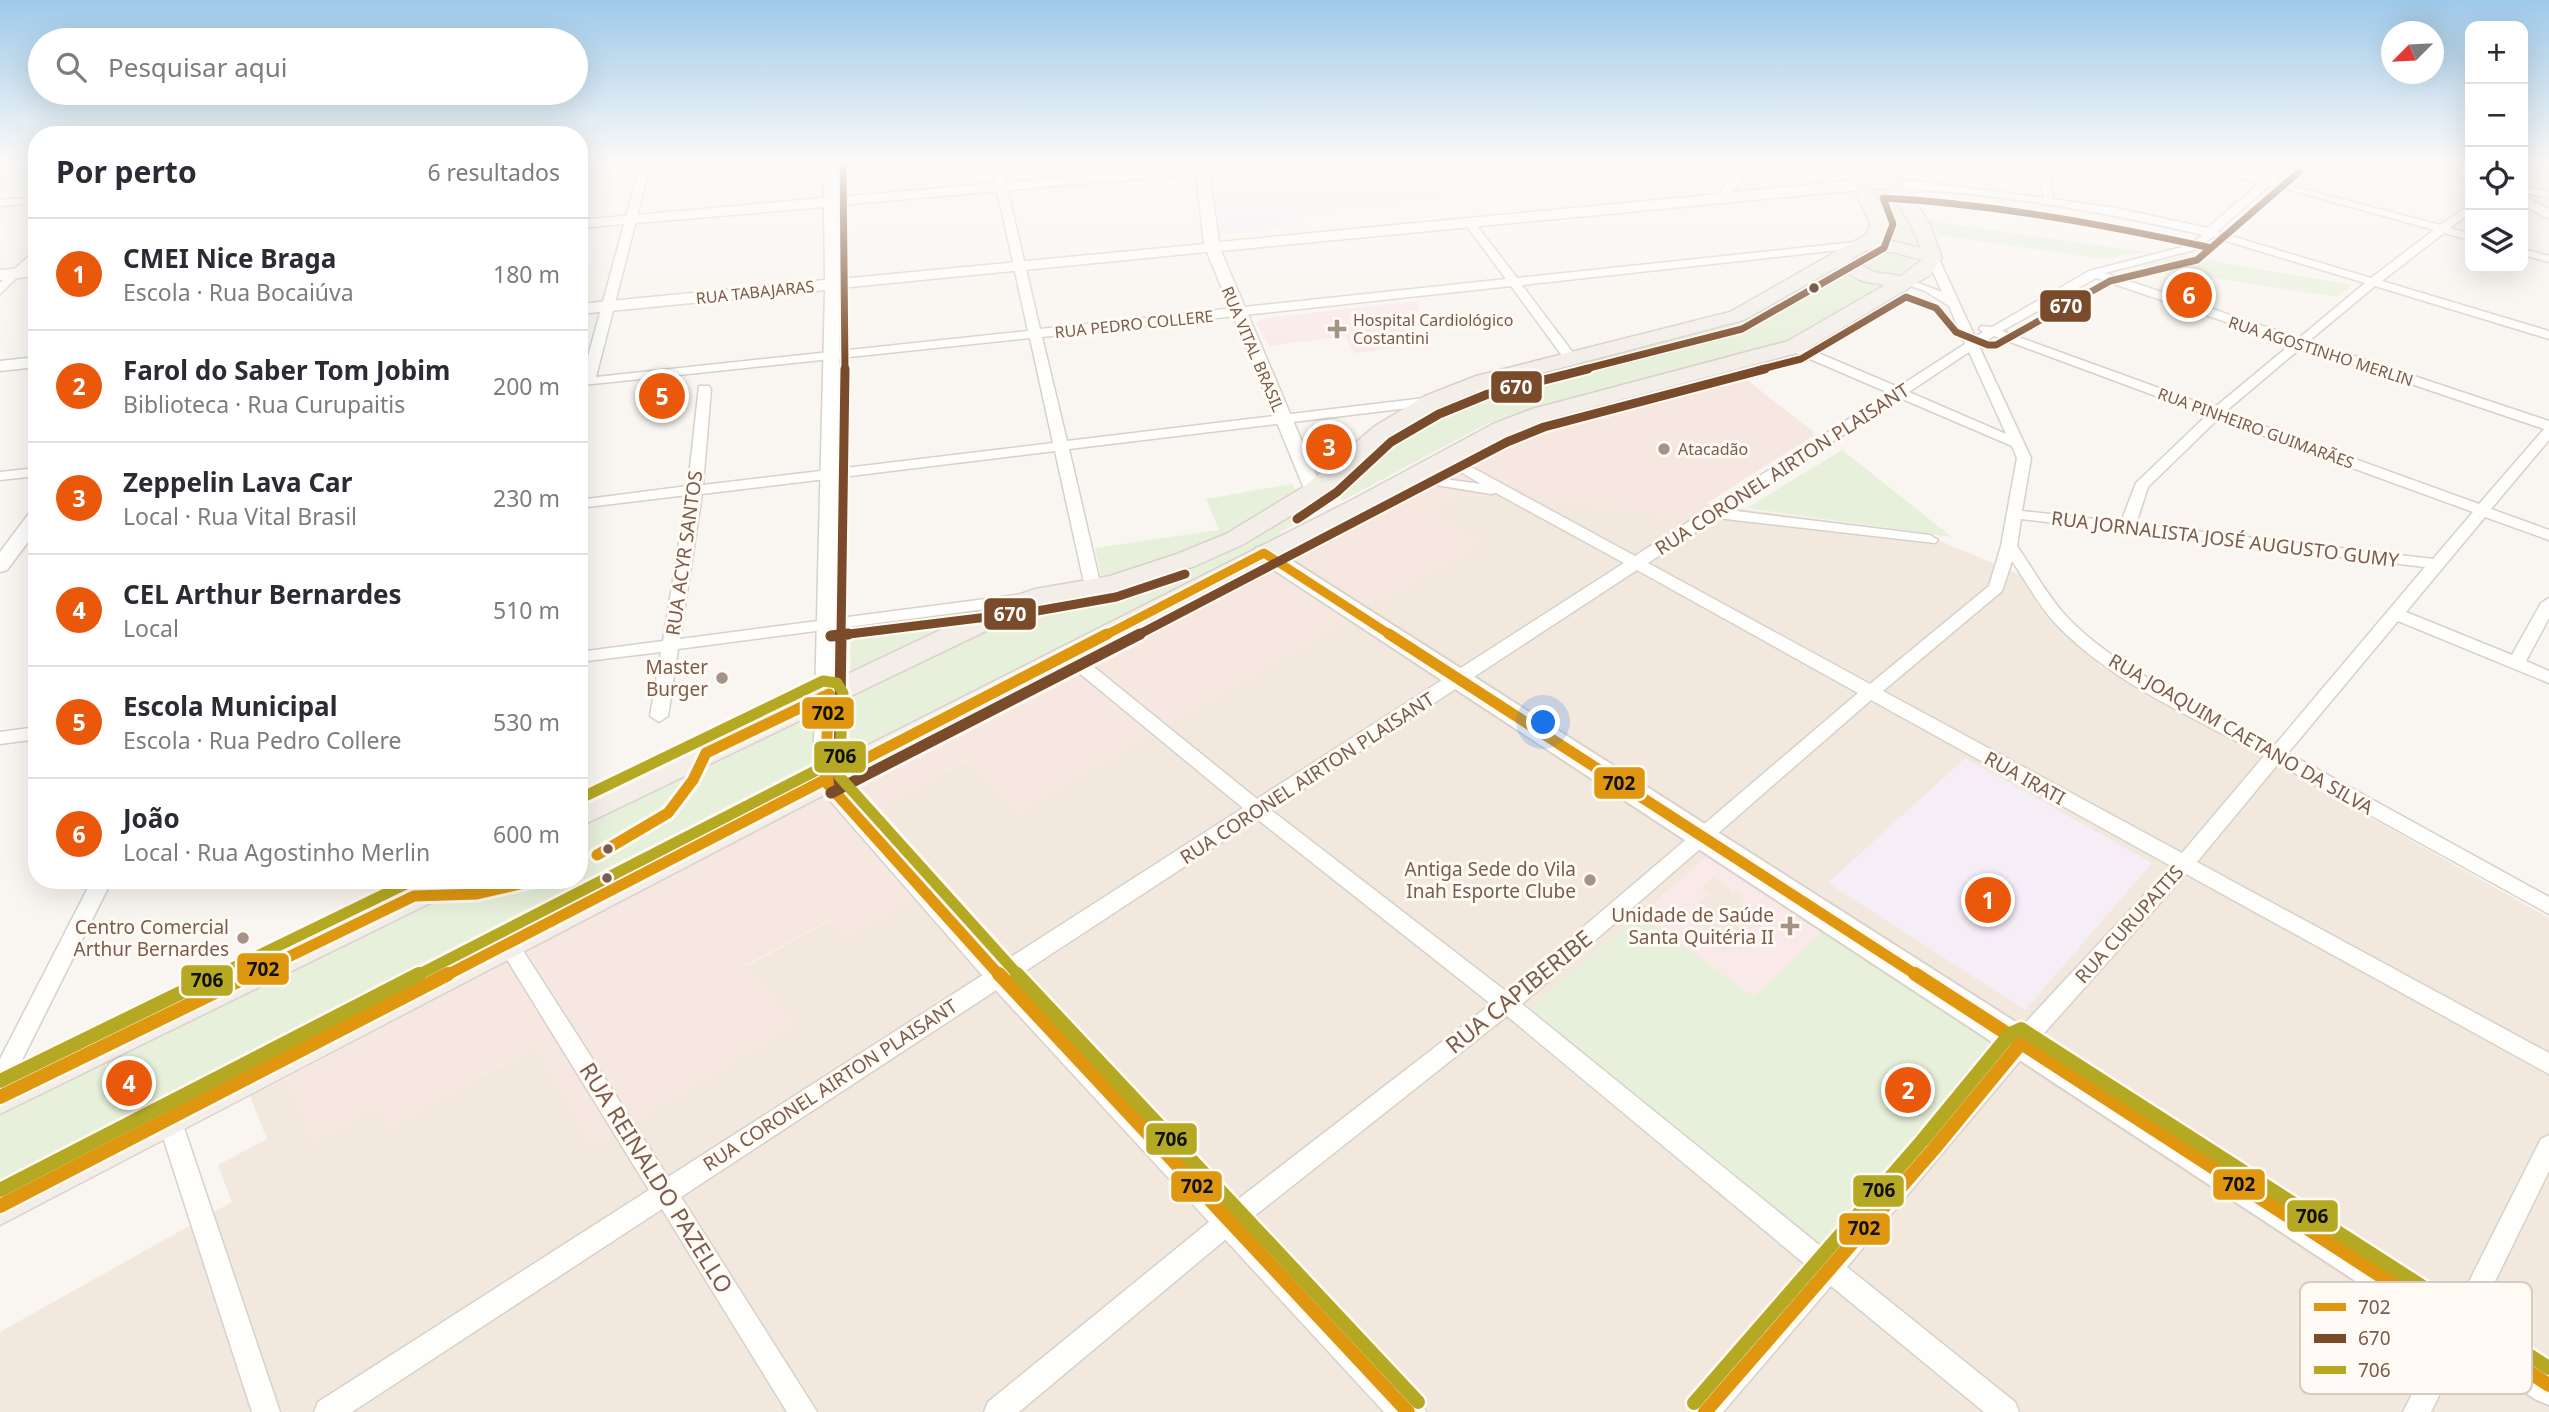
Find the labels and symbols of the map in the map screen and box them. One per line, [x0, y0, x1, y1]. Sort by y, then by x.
north arrow [2381, 21, 2444, 84]
pin: 6 [2166, 269, 2212, 321]
street label: RUA TABAJARAS [695, 275, 815, 309]
unlabelled marker [1807, 281, 1821, 295]
street label: RUA VITAL BRASIL [1217, 283, 1289, 415]
line badge: 670 [2039, 289, 2092, 323]
text: 670 [2050, 293, 2082, 319]
street label: RUA PEDRO COLLERE [1054, 305, 1214, 343]
place label: Hospital Cardiológico Costantini [1353, 309, 1513, 349]
street label: RUA AGOSTINHO MERLIN [2226, 311, 2416, 391]
marker: Hospital Cardiológico Costantini [1327, 319, 1347, 339]
pin: 5 [639, 370, 685, 422]
line badge: 670 [1490, 370, 1543, 404]
text: 670 [1500, 374, 1532, 400]
street label: RUA CORONEL AIRTON PLAISANT [1650, 377, 1914, 561]
street label: RUA PINHEIRO GUIMARÃES [2155, 382, 2357, 474]
pin: 3 [1306, 421, 1352, 473]
place label: Atacadão [1678, 438, 1748, 460]
marker: Atacadão [1656, 441, 1672, 457]
street label: RUA ACYR SANTOS [660, 469, 708, 637]
street label: RUA JORNALISTA JOSÉ AUGUSTO GUMY [2050, 505, 2401, 573]
line badge: 670 [983, 597, 1037, 631]
text: 670 [994, 601, 1026, 627]
street label: RUA JOAQUIM CAETANO DA SILVA [2104, 647, 2379, 821]
place label: Master Burger [646, 654, 708, 702]
marker: Master Burger [714, 670, 730, 686]
street label: RUA CORONEL AIRTON PLAISANT [1175, 686, 1439, 870]
line badge: 702 [801, 696, 855, 730]
text: 702 [812, 700, 844, 726]
your location [1526, 705, 1560, 739]
line badge: 706 [813, 740, 867, 774]
text: 706 [824, 743, 856, 769]
street label: RUA IRATI [1980, 745, 2070, 811]
line badge: 702 [1593, 766, 1646, 800]
text: 702 [1603, 770, 1635, 796]
unlabelled marker [601, 842, 615, 856]
place label: Antiga Sede do Vila Inah Esporte Clube [1405, 856, 1576, 904]
street label: RUA CURUPAITIS [2069, 859, 2189, 989]
unlabelled marker [600, 871, 614, 885]
marker: Antiga Sede do Vila Inah Esporte Clube [1582, 872, 1598, 888]
pin: 1 [1965, 874, 2011, 926]
place label: Unidade de Saúde Santa Quitéria II [1611, 902, 1774, 950]
place label: Centro Comercial Arthur Bernardes [74, 914, 229, 962]
marker: Unidade de Saúde Santa Quitéria II [1780, 916, 1800, 936]
street label: RUA CAPIBERIBE [1438, 922, 1598, 1060]
marker: Centro Comercial Arthur Bernardes [235, 930, 251, 946]
line badge: 702 [236, 952, 290, 986]
text: 702 [247, 956, 279, 982]
line badge: 706 [180, 964, 234, 997]
text: 706 [191, 967, 223, 993]
street label: RUA CORONEL AIRTON PLAISANT [698, 993, 962, 1177]
street label: RUA REINALDO PAZELLO [573, 1056, 741, 1299]
pin: 4 [106, 1057, 152, 1109]
pin: 2 [1885, 1064, 1931, 1116]
line badge: 706 [1145, 1122, 1198, 1156]
text: 706 [1155, 1126, 1187, 1152]
line badge: 702 [2212, 1168, 2266, 1201]
line badge: 702 [1170, 1170, 1223, 1203]
text: 702 [2223, 1171, 2255, 1197]
text: 702 [1181, 1173, 1213, 1199]
line badge: 706 [1852, 1174, 1905, 1208]
text: 706 [1863, 1177, 1895, 1203]
line badge: 706 [2286, 1199, 2339, 1233]
text: 706 [2296, 1203, 2328, 1229]
line badge: 702 [1838, 1212, 1891, 1246]
text: 702 [1848, 1215, 1880, 1241]
legend [2300, 1282, 2532, 1394]
text: 702 [2358, 1294, 2391, 1320]
text: 670 [2358, 1325, 2391, 1351]
text: 706 [2358, 1357, 2391, 1383]

